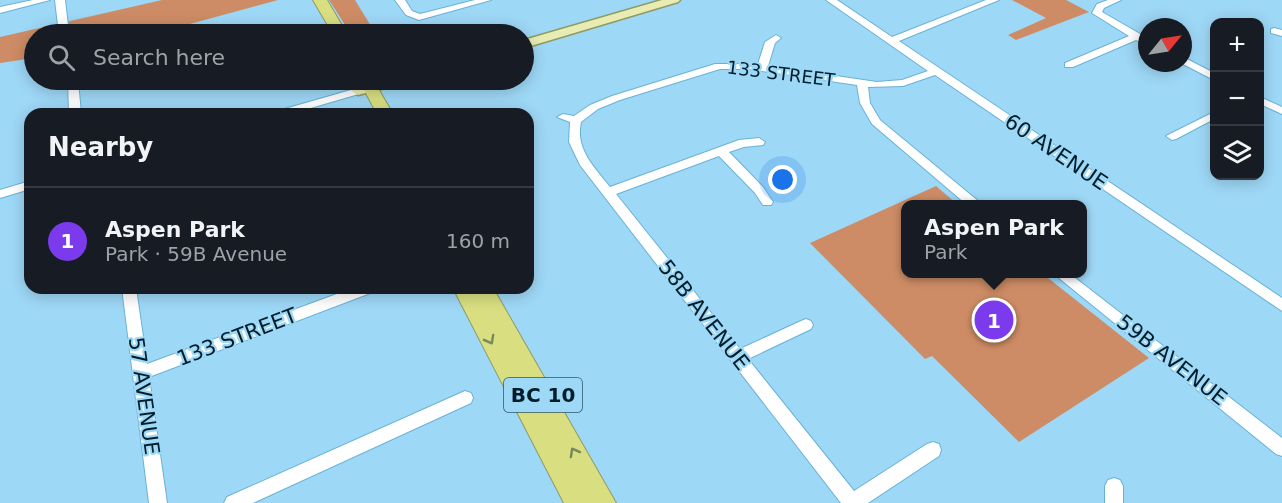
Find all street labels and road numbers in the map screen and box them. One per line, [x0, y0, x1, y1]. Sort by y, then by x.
street label: 133 STREET [726, 56, 837, 91]
street label: 60 AVENUE [1000, 109, 1112, 195]
street label: 58B AVENUE [654, 255, 754, 375]
street label: 133 STREET [173, 303, 301, 371]
street label: 59B AVENUE [1112, 310, 1232, 410]
street label: 57 AVENUE [124, 336, 164, 456]
road number: BC 10 [504, 378, 582, 412]

